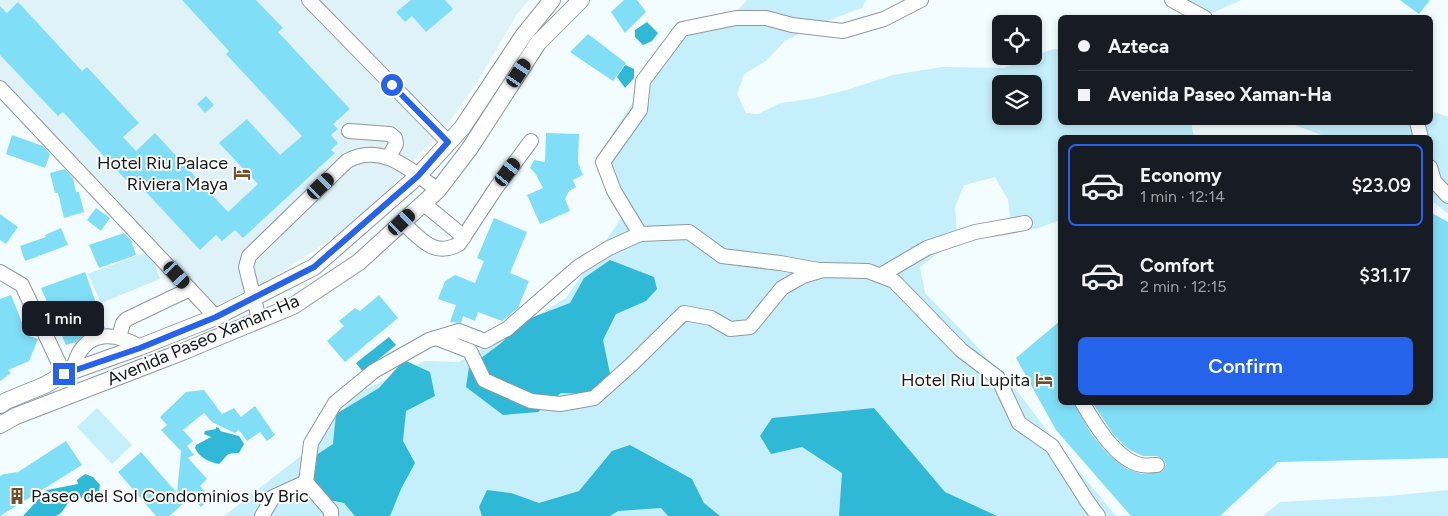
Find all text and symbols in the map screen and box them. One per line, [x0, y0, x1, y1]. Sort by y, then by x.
map controls [992, 15, 1042, 125]
button: locate [992, 15, 1042, 65]
text: Azteca [1108, 35, 1169, 58]
car [504, 56, 533, 90]
route start [381, 74, 403, 96]
button: layers [992, 75, 1042, 125]
text: Avenida Paseo Xaman-Ha [1108, 83, 1332, 106]
place label: Hotel Riu Palace Riviera Maya [97, 152, 228, 195]
car [492, 156, 523, 188]
hotel icon: Hotel Riu Palace Riviera Maya [232, 163, 252, 183]
icon: car [1080, 163, 1125, 208]
text: Economy [1140, 164, 1222, 187]
car [304, 170, 337, 202]
text: $23.09 [1352, 174, 1411, 197]
text: 1 min · 12:14 [1140, 187, 1225, 206]
car [385, 206, 418, 238]
icon: car [1080, 253, 1125, 298]
text: Comfort [1140, 254, 1215, 277]
car [161, 259, 192, 291]
text: $31.17 [1359, 264, 1411, 287]
text: 2 min · 12:15 [1140, 277, 1227, 296]
street label: Avenida Paseo Xaman-Ha [104, 290, 302, 390]
callout: 1 min [23, 302, 105, 336]
text: 1 min [44, 309, 82, 328]
button: Confirm [1078, 337, 1413, 395]
route end [53, 363, 75, 385]
place label: Hotel Riu Lupita [901, 369, 1030, 391]
hotel icon: Hotel Riu Lupita [1034, 370, 1054, 390]
place label: Paseo del Sol Condominios by Bric [31, 485, 309, 507]
building icon: Paseo del Sol Condominios by Bric [7, 486, 27, 506]

